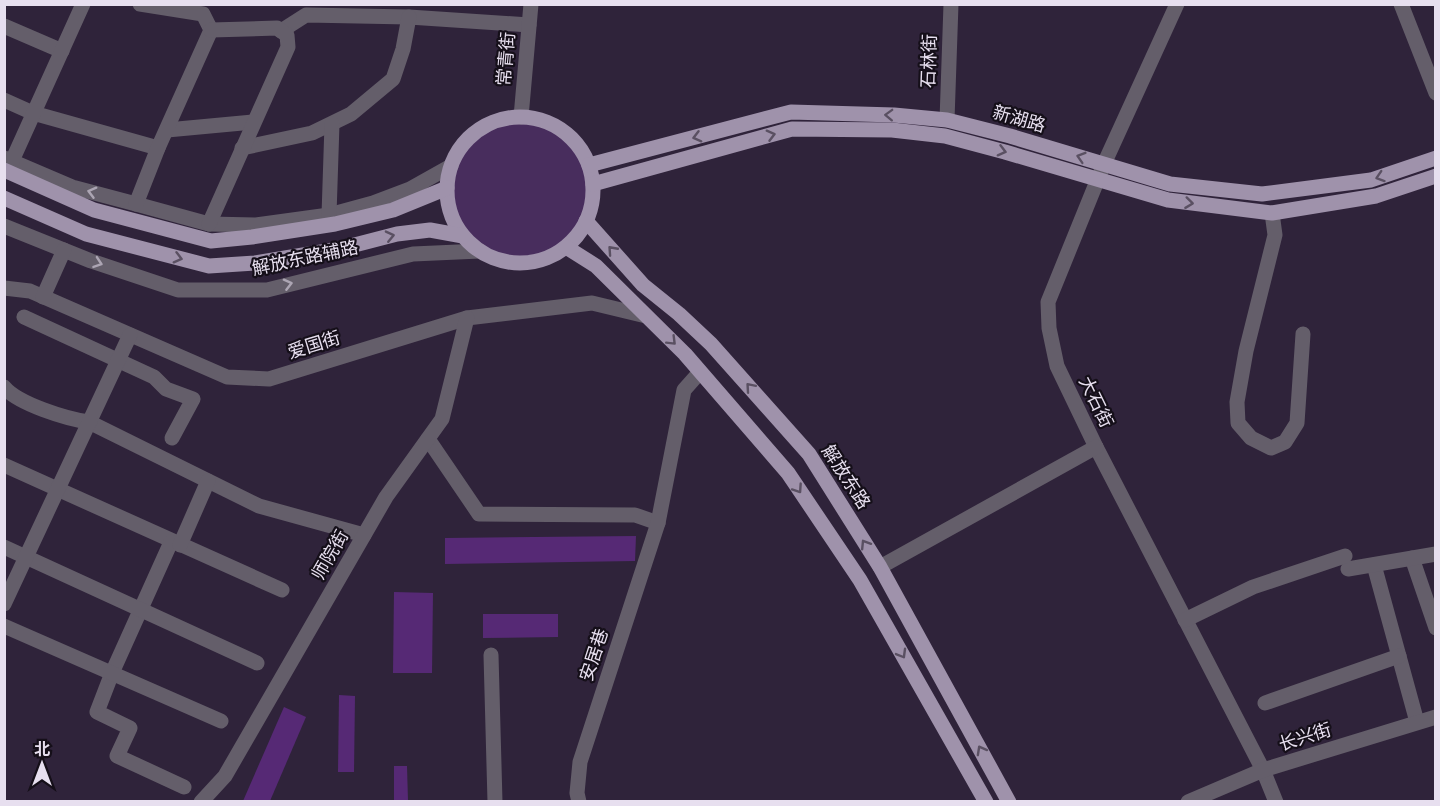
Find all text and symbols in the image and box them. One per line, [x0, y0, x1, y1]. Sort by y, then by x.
street label: 常青街 [491, 31, 520, 87]
street label: 石林街 [915, 34, 942, 88]
street label: 新湖路 [990, 99, 1049, 138]
one-way arrow [884, 108, 893, 121]
one-way arrow [692, 130, 703, 142]
one-way arrow [765, 130, 776, 142]
one-way arrow [996, 144, 1007, 156]
one-way arrow [1076, 152, 1087, 164]
one-way arrow [1375, 170, 1386, 182]
one-way arrow [87, 187, 97, 200]
one-way arrow [1185, 196, 1194, 208]
one-way arrow [385, 230, 395, 243]
street label: 解放东路辅路 [249, 234, 360, 281]
one-way arrow [608, 246, 619, 257]
one-way arrow [173, 251, 183, 264]
one-way arrow [92, 256, 103, 269]
one-way arrow [283, 279, 293, 292]
street label: 爱国街 [284, 325, 343, 364]
one-way arrow [665, 334, 675, 345]
street label: 大石街 [1073, 372, 1120, 432]
one-way arrow [746, 384, 757, 394]
street label: 解放东路 [816, 440, 877, 514]
one-way arrow [791, 482, 802, 493]
street label: 师院街 [305, 525, 354, 584]
one-way arrow [861, 540, 873, 550]
street label: 安居巷 [573, 625, 614, 684]
one-way arrow [895, 648, 906, 658]
street label: 长兴街 [1275, 717, 1334, 756]
north arrow [12, 734, 72, 794]
text: 北 [34, 738, 50, 760]
one-way arrow [977, 746, 988, 756]

